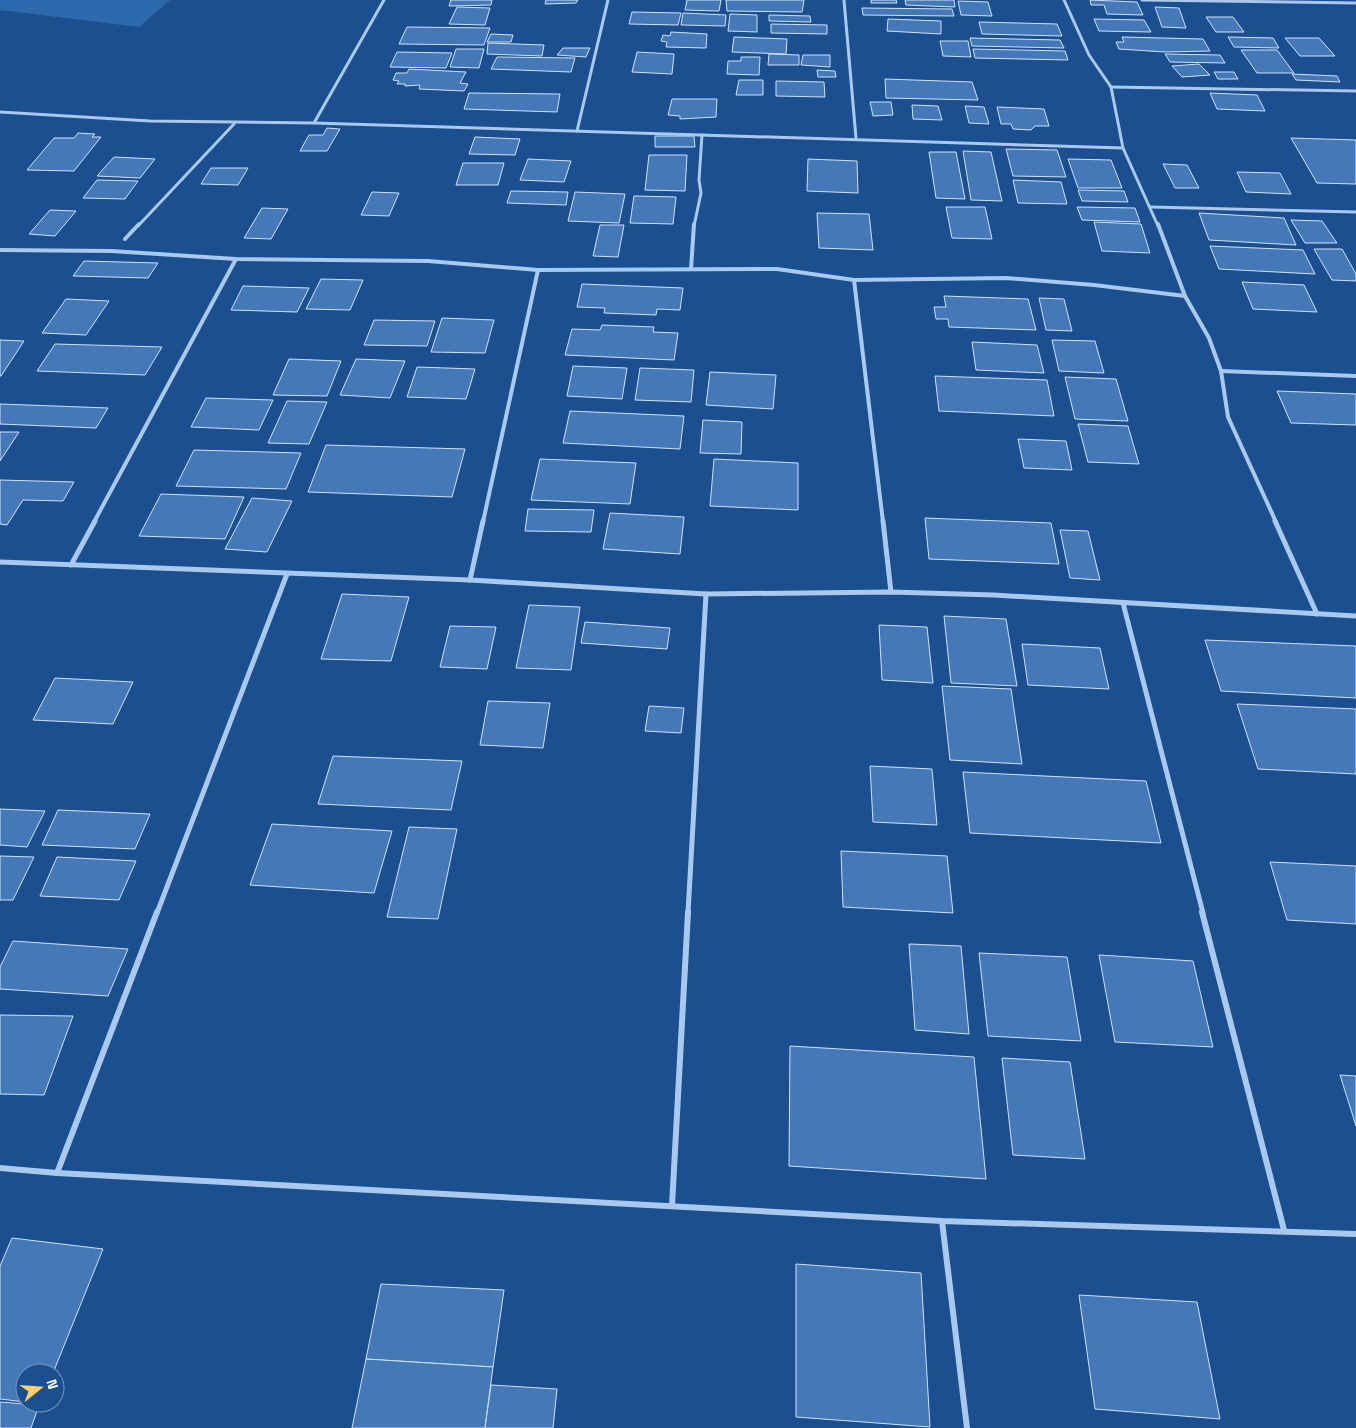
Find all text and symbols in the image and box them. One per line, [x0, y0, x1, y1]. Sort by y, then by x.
north arrow [15, 1363, 65, 1413]
text: N [42, 1377, 62, 1391]

